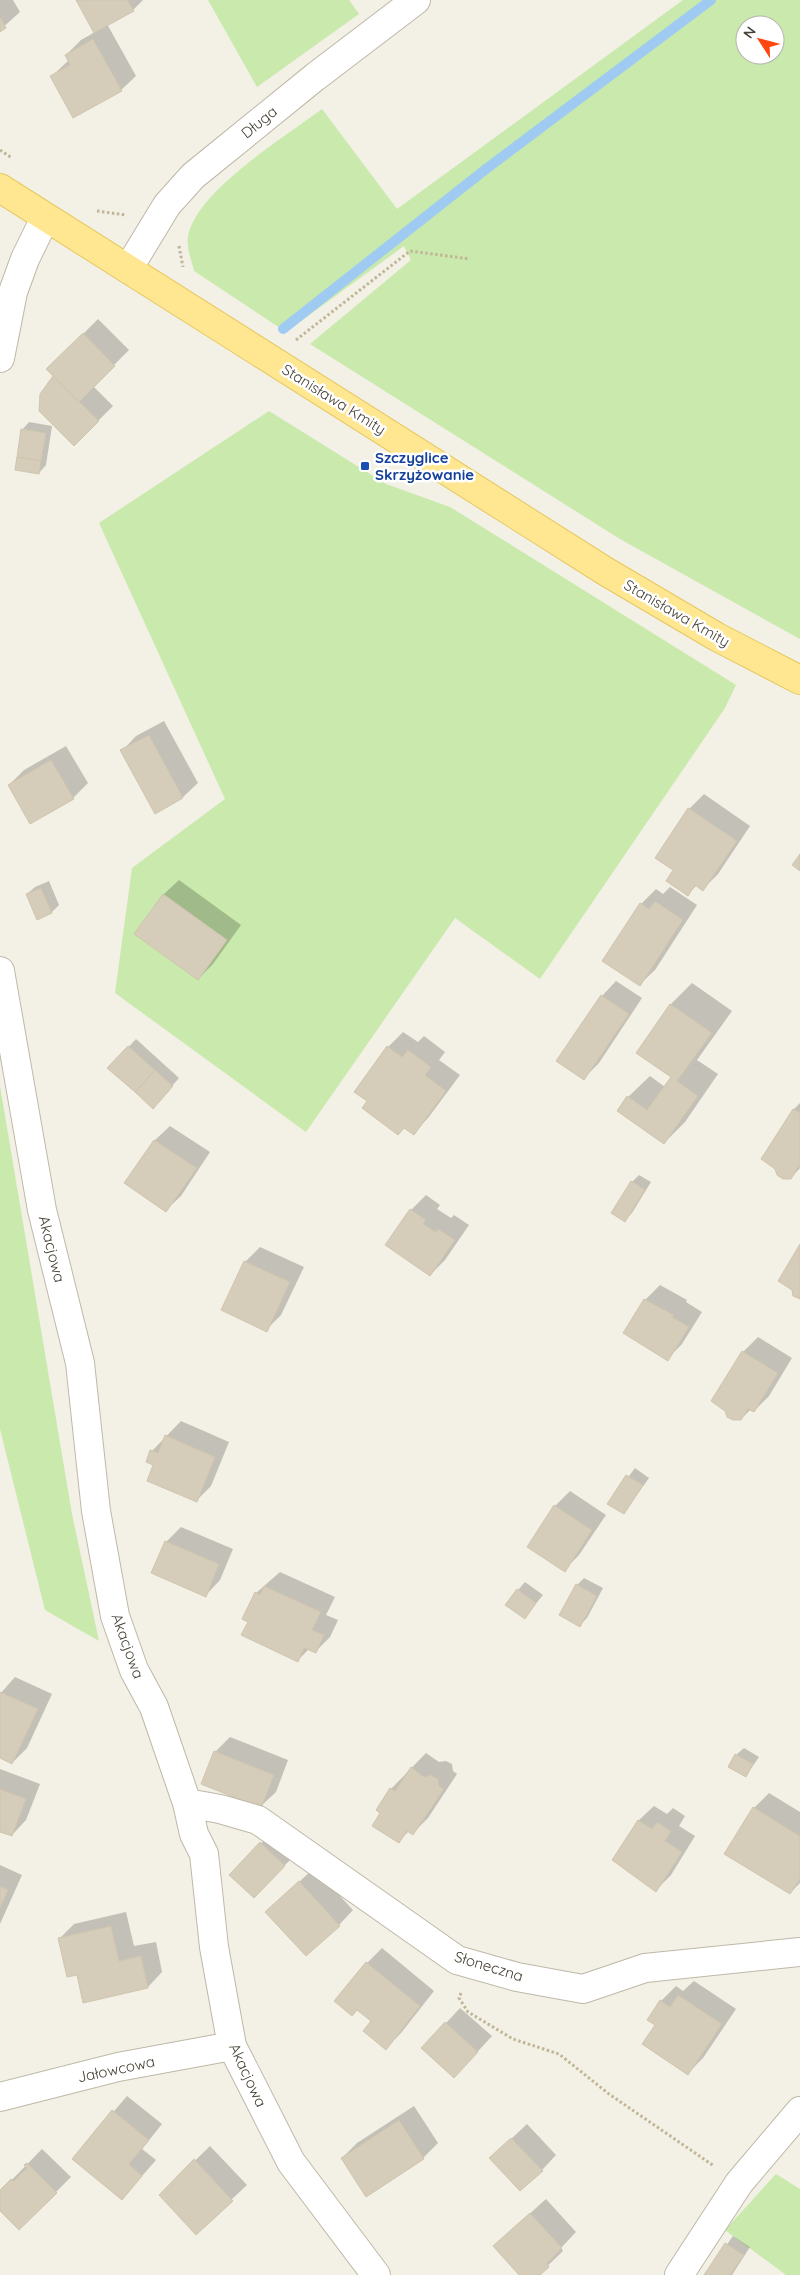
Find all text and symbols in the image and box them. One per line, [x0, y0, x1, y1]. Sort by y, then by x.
north arrow [735, 15, 785, 65]
text: N [739, 23, 760, 42]
street label: Długa [237, 102, 281, 142]
street label: Stanisława Kmity [279, 359, 389, 439]
place label: Szczyglice Skrzyżowanie [375, 448, 474, 484]
marker: Szczyglice Skrzyżowanie [359, 460, 371, 472]
street label: Stanisława Kmity [621, 575, 733, 651]
street label: Akacjowa [35, 1214, 69, 1284]
street label: Akacjowa [107, 1611, 149, 1681]
street label: Słoneczna [452, 1947, 526, 1985]
street label: Akacjowa [225, 2040, 271, 2110]
street label: Jałowcowa [76, 2052, 156, 2086]

